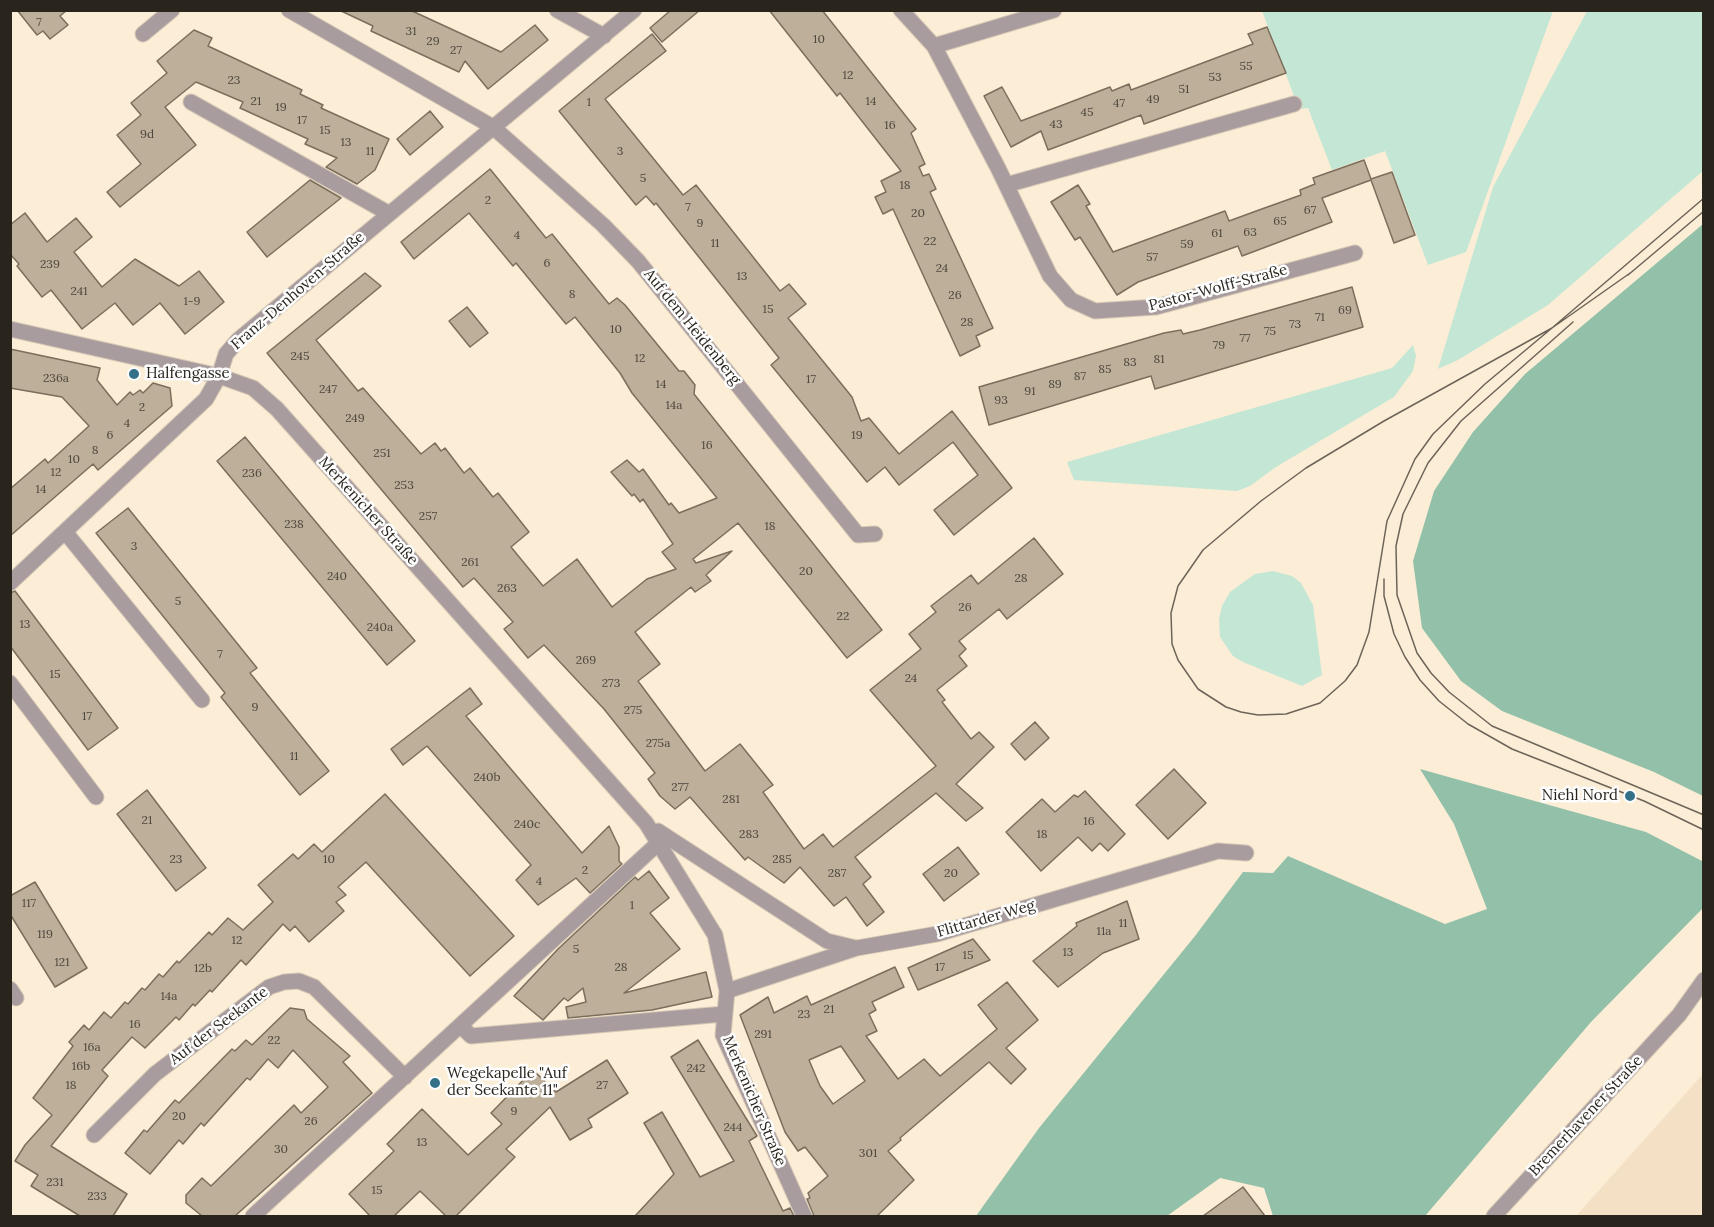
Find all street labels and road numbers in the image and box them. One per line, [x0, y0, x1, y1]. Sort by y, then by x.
street label: Franz-Denhoven-Straße [228, 228, 368, 354]
street label: Pastor-Wolff-Straße [1147, 261, 1289, 315]
street label: Auf dem Heidenberg [640, 266, 744, 388]
street label: Merkenicher Straße [315, 453, 421, 569]
street label: Flittarder Weg [935, 896, 1037, 942]
street label: Auf der Seekante [166, 983, 272, 1069]
street label: Merkenicher Straße [718, 1033, 790, 1169]
street label: Bremerhavener Straße [1525, 1052, 1647, 1180]

